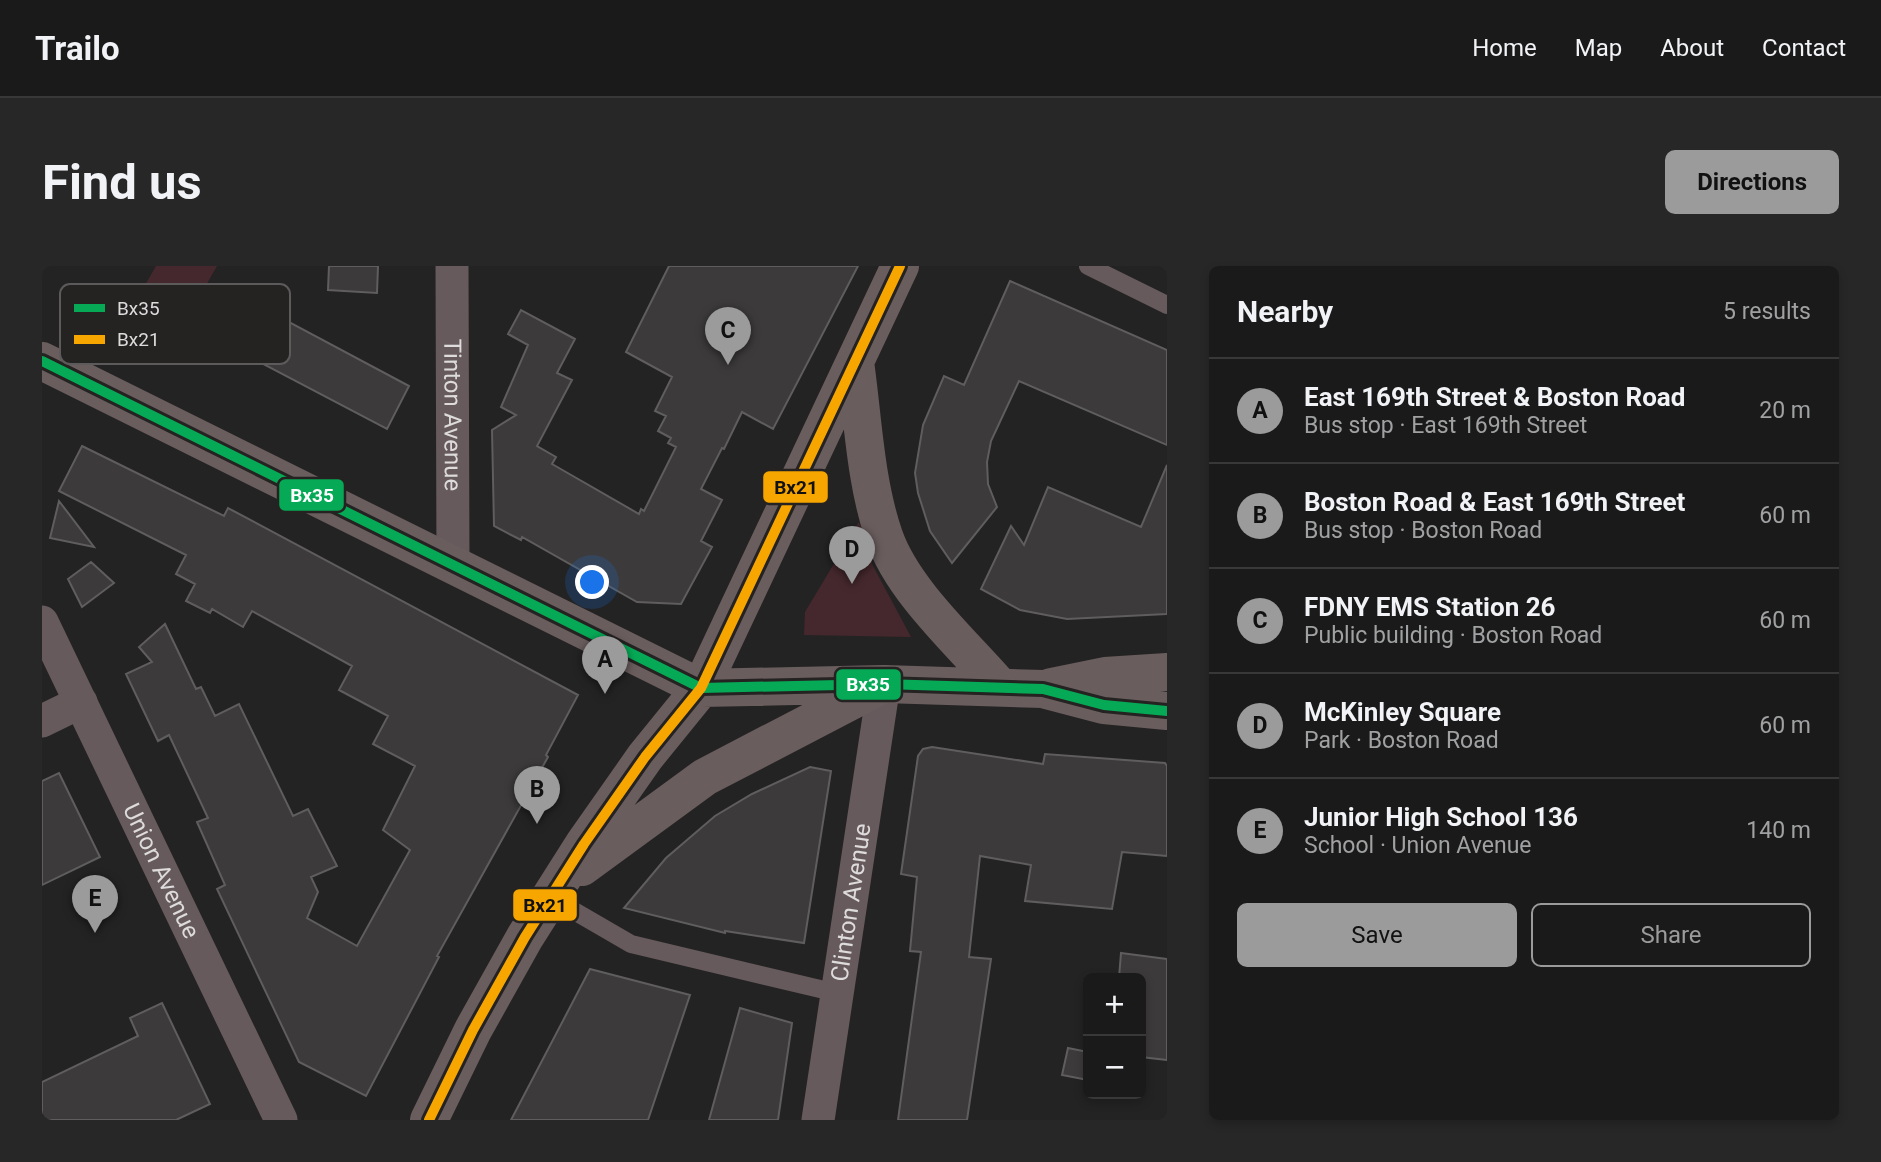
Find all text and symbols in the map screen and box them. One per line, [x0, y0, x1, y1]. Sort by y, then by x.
text: Trailo [35, 29, 120, 68]
text: Home [1472, 34, 1537, 62]
text: Map [1575, 34, 1622, 62]
text: About [1660, 34, 1724, 62]
text: Contact [1762, 34, 1846, 62]
button: Directions [1665, 150, 1839, 214]
text: Find us [42, 154, 202, 211]
legend [60, 284, 290, 364]
text: Nearby [1237, 294, 1333, 329]
text: Bx35 [117, 297, 160, 320]
text: 5 results [1723, 298, 1811, 325]
pin: C [705, 307, 751, 365]
text: Bx21 [117, 328, 160, 351]
street label: Tinton Avenue [438, 339, 467, 491]
text: East 169th Street & Boston Road [1304, 382, 1685, 412]
text: A [1252, 397, 1268, 424]
text: 20 m [1759, 397, 1811, 424]
text: Bus stop · East 169th Street [1304, 412, 1587, 439]
line badge: Bx21 [762, 470, 829, 504]
text: Bx21 [774, 476, 818, 499]
line badge: Bx35 [278, 478, 345, 512]
text: Bx35 [290, 484, 334, 507]
text: Boston Road & East 169th Street [1304, 487, 1685, 517]
text: B [1253, 502, 1267, 529]
text: 60 m [1759, 502, 1811, 529]
text: Bus stop · Boston Road [1304, 517, 1542, 544]
pin: D [829, 526, 875, 584]
your location [575, 565, 609, 599]
text: FDNY EMS Station 26 [1304, 592, 1556, 622]
text: C [1252, 607, 1268, 634]
text: 60 m [1759, 607, 1811, 634]
text: Public building · Boston Road [1304, 622, 1602, 649]
pin: A [582, 636, 628, 694]
line badge: Bx35 [835, 668, 902, 701]
text: Bx35 [846, 673, 890, 696]
text: McKinley Square [1304, 697, 1501, 727]
text: D [1253, 712, 1267, 739]
text: 60 m [1759, 712, 1811, 739]
text: Park · Boston Road [1304, 727, 1499, 754]
pin: B [514, 766, 560, 824]
street label: Union Avenue [117, 799, 206, 943]
text: Junior High School 136 [1304, 802, 1578, 832]
text: E [1254, 817, 1266, 844]
text: 140 m [1746, 817, 1811, 844]
street label: Clinton Avenue [825, 821, 877, 983]
text: School · Union Avenue [1304, 832, 1532, 859]
pin: E [72, 875, 118, 933]
line badge: Bx21 [512, 888, 578, 922]
text: Bx21 [523, 894, 567, 917]
button: Save [1237, 903, 1517, 967]
button: Share [1531, 903, 1811, 967]
map controls [1083, 973, 1146, 1099]
button: + [1083, 973, 1146, 1036]
button: − [1083, 1036, 1146, 1099]

